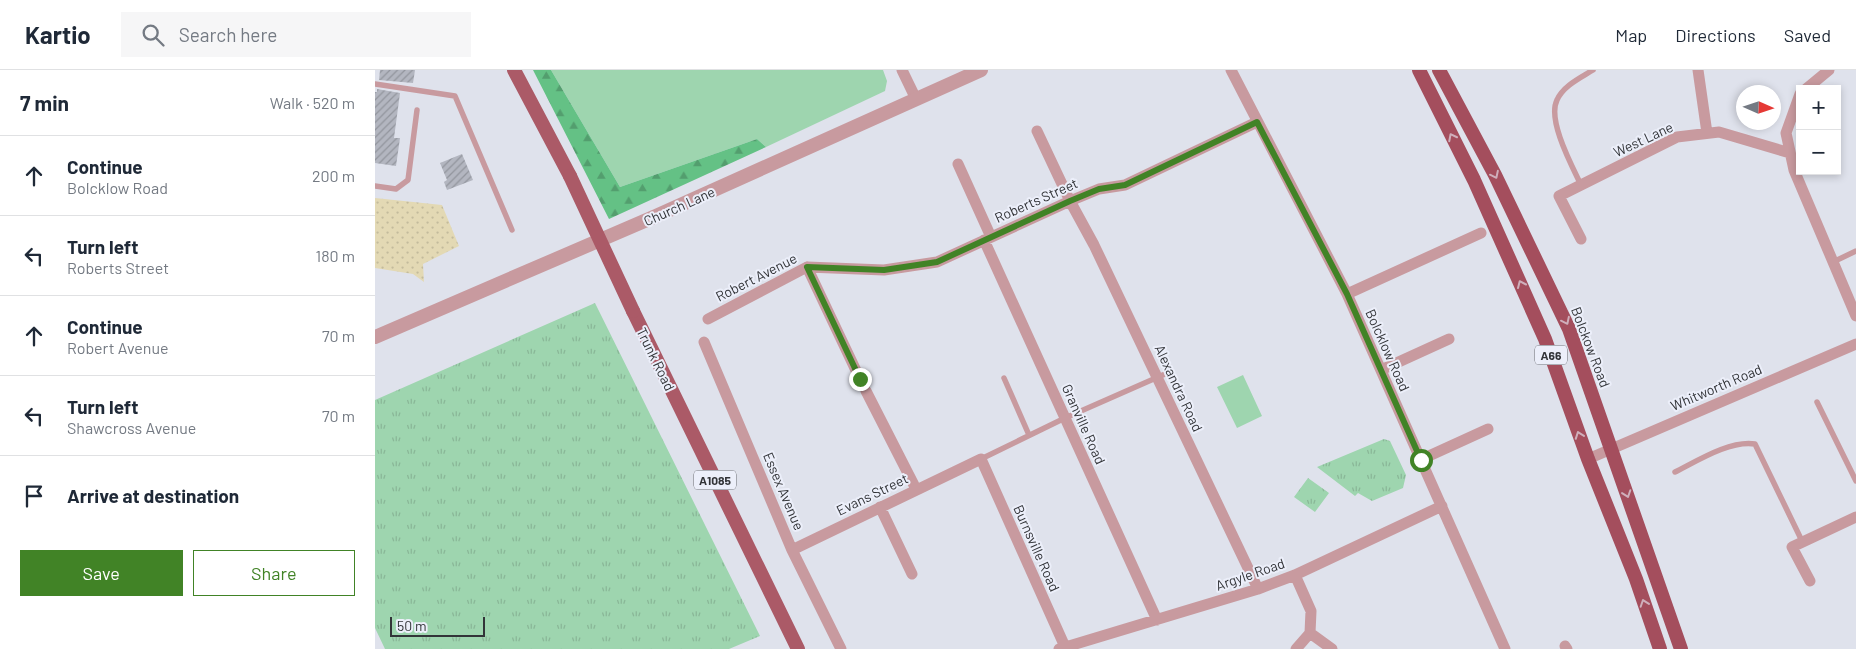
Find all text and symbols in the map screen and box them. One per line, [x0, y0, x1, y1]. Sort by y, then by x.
search box [121, 12, 471, 57]
text: Kartio [25, 20, 91, 49]
icon: search [139, 21, 167, 49]
text: Search here [179, 23, 277, 46]
text: Map [1615, 24, 1647, 46]
text: Directions [1675, 24, 1756, 46]
text: Saved [1784, 24, 1831, 46]
north arrow [1736, 85, 1781, 130]
map controls [1796, 85, 1841, 175]
button: + [1796, 85, 1841, 130]
text: 7 min [20, 90, 69, 115]
text: Walk · 520 m [270, 93, 355, 112]
street label: West Lane [1611, 118, 1675, 160]
button: − [1796, 130, 1841, 175]
one-way arrow [1448, 133, 1458, 142]
text: Continue [67, 155, 143, 178]
icon: ahead [20, 162, 48, 190]
text: 200 m [312, 166, 355, 185]
one-way arrow [1489, 170, 1499, 179]
street label: Roberts Street [992, 174, 1080, 226]
text: Bolcklow Road [67, 178, 168, 197]
street label: Church Lane [641, 183, 717, 229]
text: Turn left [67, 235, 138, 258]
icon: left [20, 242, 48, 270]
text: 180 m [316, 246, 355, 265]
street label: Robert Avenue [713, 249, 799, 305]
text: Roberts Street [67, 258, 169, 277]
one-way arrow [1516, 280, 1527, 289]
street label: Bolckow Road [1568, 304, 1614, 390]
street label: Bolcklow Road [1362, 306, 1414, 394]
text: Continue [67, 315, 143, 338]
one-way arrow [1559, 316, 1570, 325]
icon: ahead [20, 322, 48, 350]
street label: Trunk Road [633, 325, 679, 393]
text: 70 m [322, 326, 355, 345]
text: Robert Avenue [67, 338, 169, 357]
street label: Alexandra Road [1151, 342, 1207, 434]
road number: A66 [1535, 346, 1567, 364]
street label: Whitworth Road [1668, 360, 1764, 414]
route end [849, 368, 872, 391]
street label: Granville Road [1059, 381, 1109, 467]
text: Turn left [67, 395, 138, 418]
icon: left [20, 402, 48, 430]
text: 70 m [322, 406, 355, 425]
text: Shawcross Avenue [67, 418, 196, 437]
one-way arrow [1575, 431, 1585, 440]
street label: Essex Avenue [760, 449, 808, 533]
route start [1410, 449, 1433, 472]
street label: Evans Street [833, 469, 911, 519]
road number: A1085 [694, 470, 736, 490]
icon: arrive [20, 482, 48, 510]
text: Arrive at destination [67, 484, 239, 507]
one-way arrow [1621, 490, 1631, 498]
street label: Burnsville Road [1010, 502, 1064, 594]
button: Save [20, 550, 183, 596]
button: Share [193, 550, 355, 596]
street label: Argyle Road [1213, 554, 1287, 594]
one-way arrow [1640, 599, 1650, 608]
scale bar [390, 614, 485, 637]
text: 50 m [397, 617, 426, 634]

